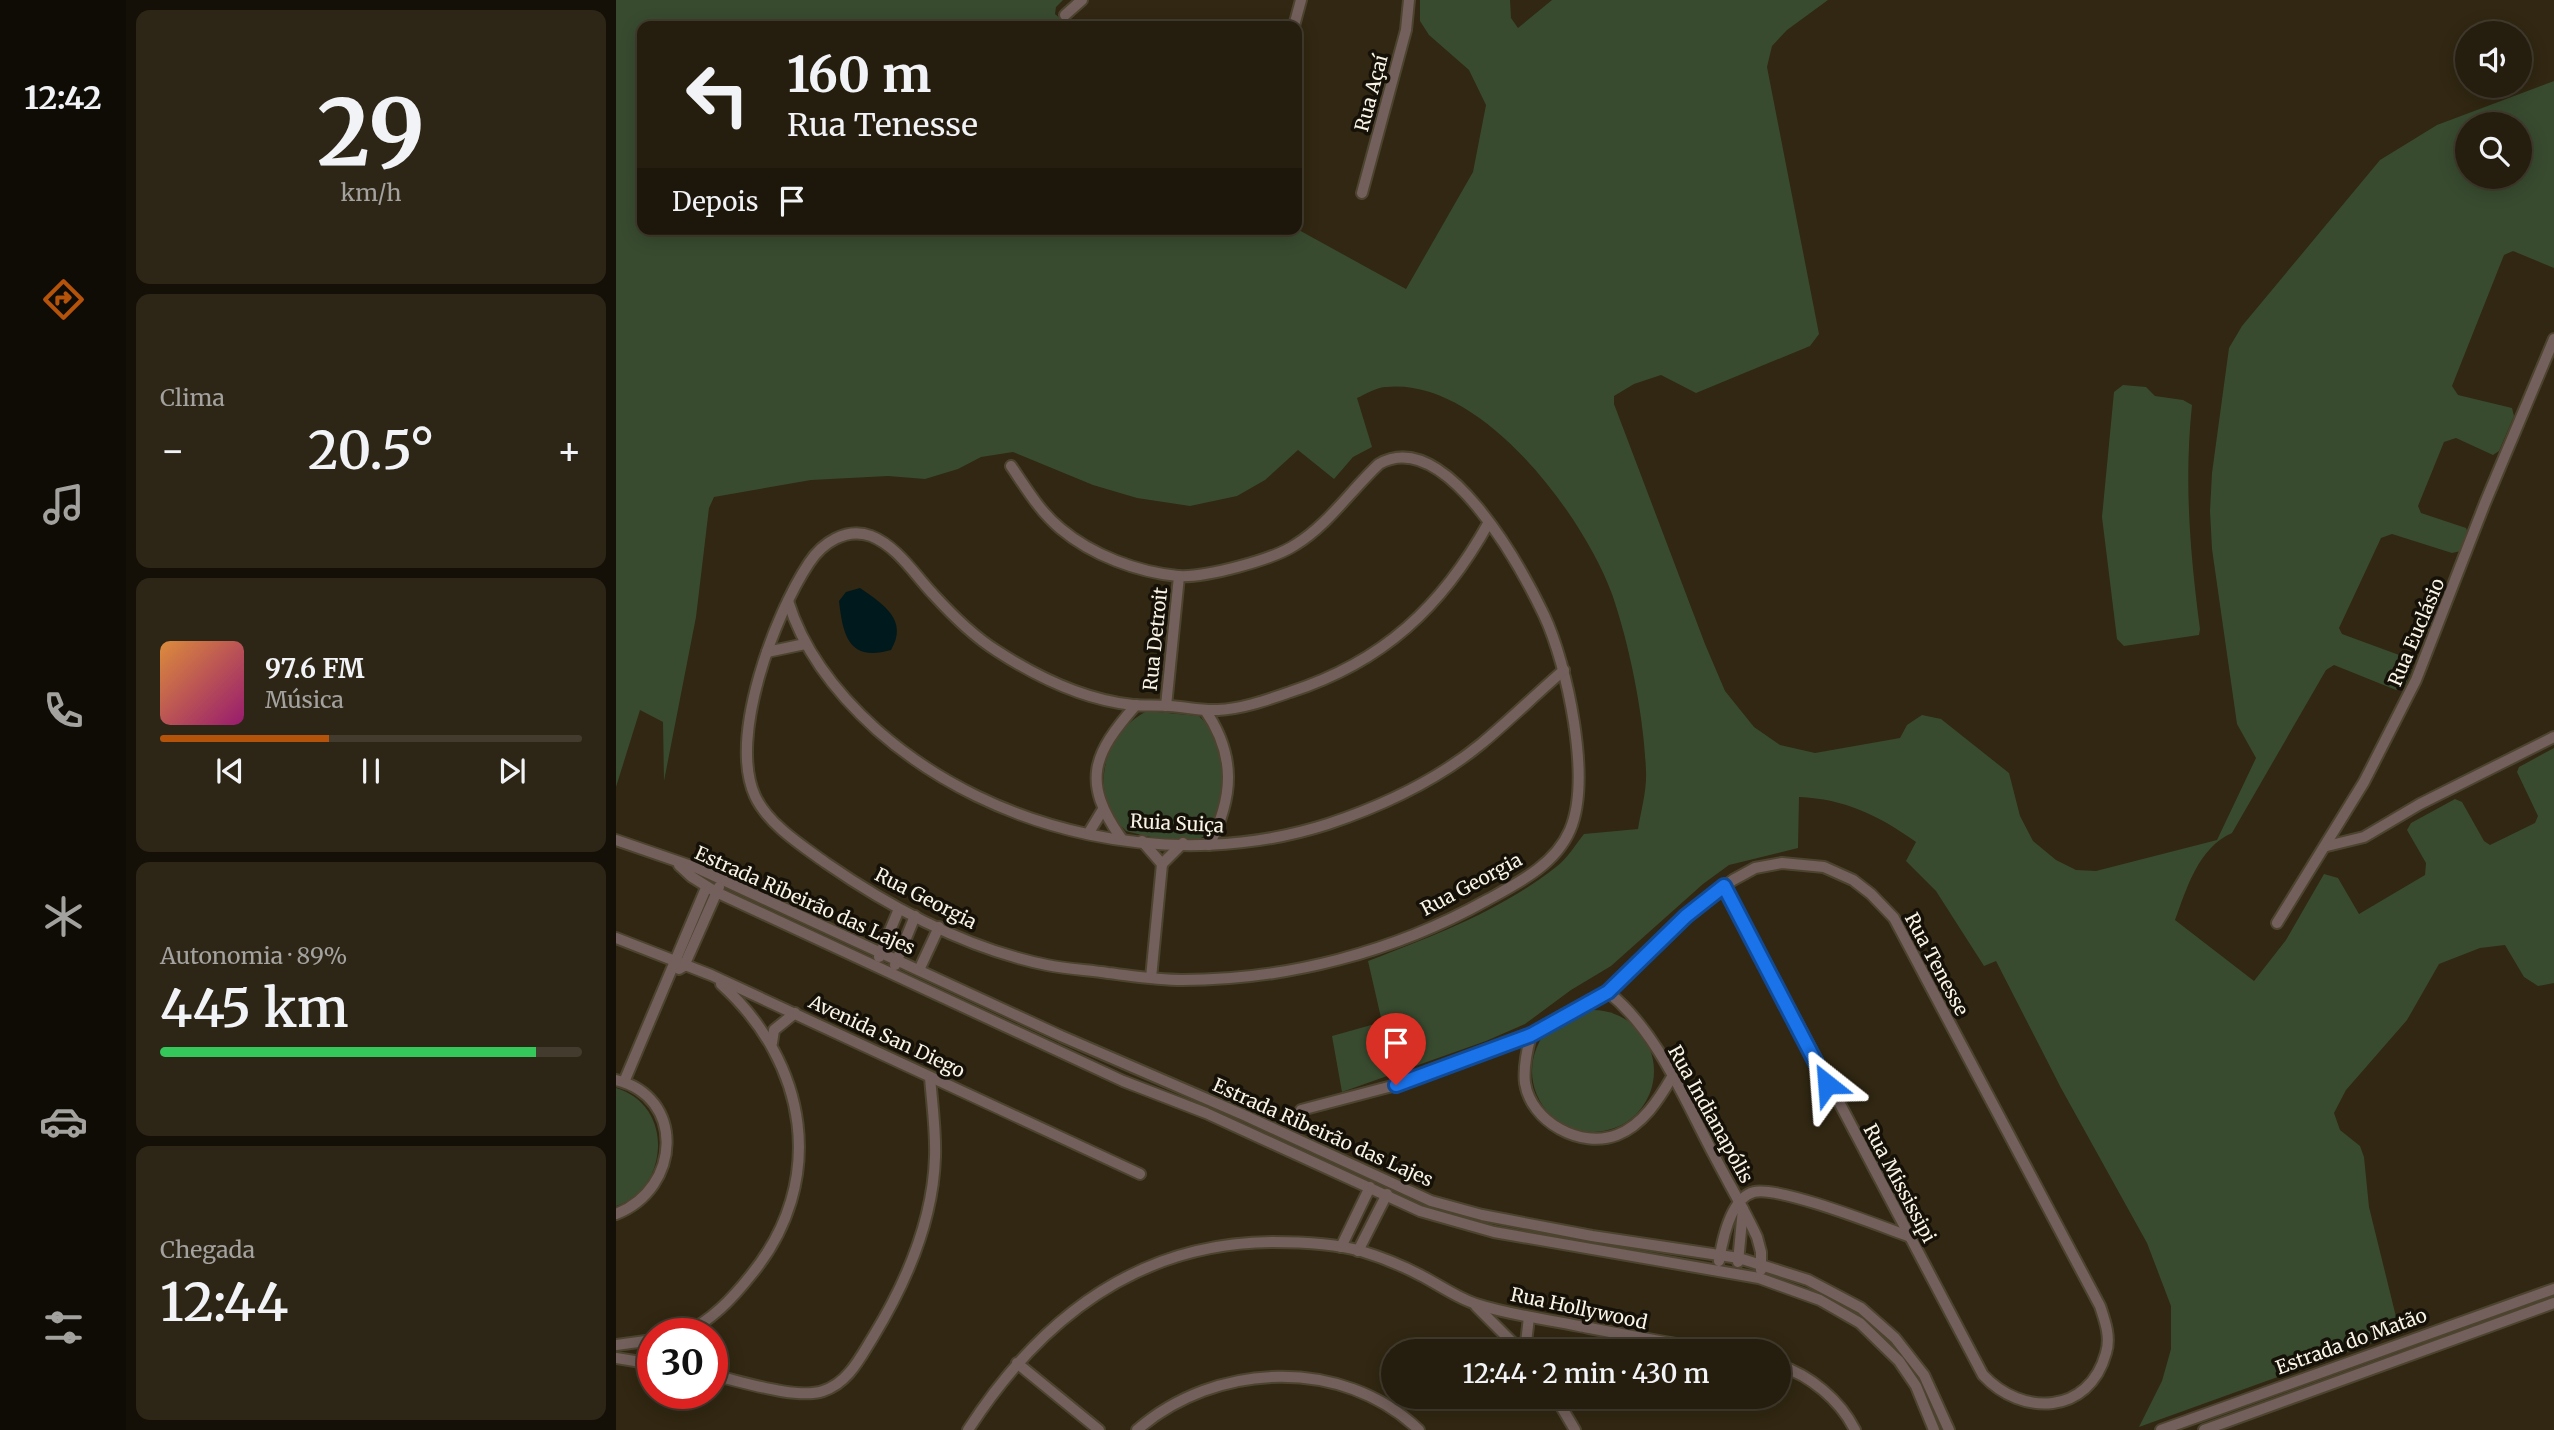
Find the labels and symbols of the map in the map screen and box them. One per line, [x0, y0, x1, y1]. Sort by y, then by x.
street label: Rua Açaí [1349, 51, 1393, 134]
street label: Rua Euclásio [2382, 574, 2450, 690]
street label: Rua Detroit [1138, 585, 1172, 692]
street label: Ruia Suiça [1129, 809, 1225, 837]
street label: Estrada Ribeirão das Lajes [691, 841, 919, 959]
street label: Rua Georgia [1416, 847, 1526, 921]
street label: Rua Georgia [871, 862, 981, 934]
street label: Rua Tenesse [1900, 908, 1974, 1020]
street label: Avenida San Diego [804, 989, 969, 1083]
pin [1366, 1013, 1426, 1085]
street label: Rua Indianapólis [1663, 1041, 1759, 1187]
position arrow [1790, 1047, 1864, 1121]
street label: Estrada Ribeirão das Lajes [1209, 1073, 1437, 1191]
street label: Rua Mississipi [1859, 1119, 1941, 1247]
street label: Rua Hollywood [1508, 1282, 1650, 1334]
street label: Estrada do Matão [2272, 1303, 2430, 1379]
speed limit sign: 30 [637, 1318, 728, 1409]

